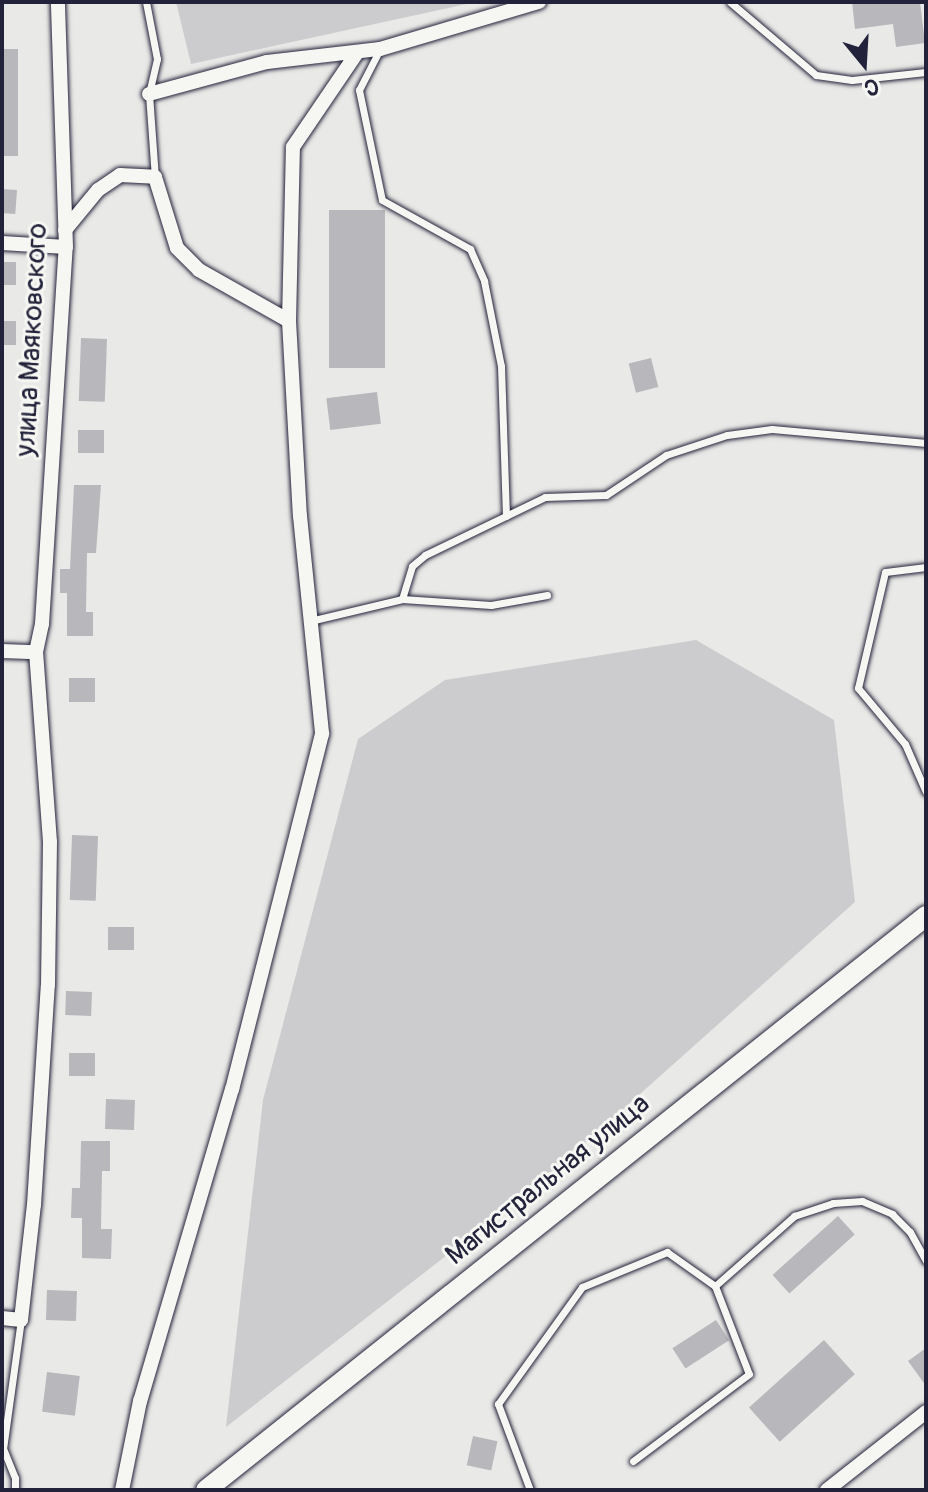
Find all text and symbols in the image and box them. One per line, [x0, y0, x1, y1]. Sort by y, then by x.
north arrow [824, 24, 904, 104]
text: С [861, 71, 882, 102]
street label: улица Маяковского [9, 222, 55, 458]
street label: Магистральная улица [439, 1087, 657, 1273]

